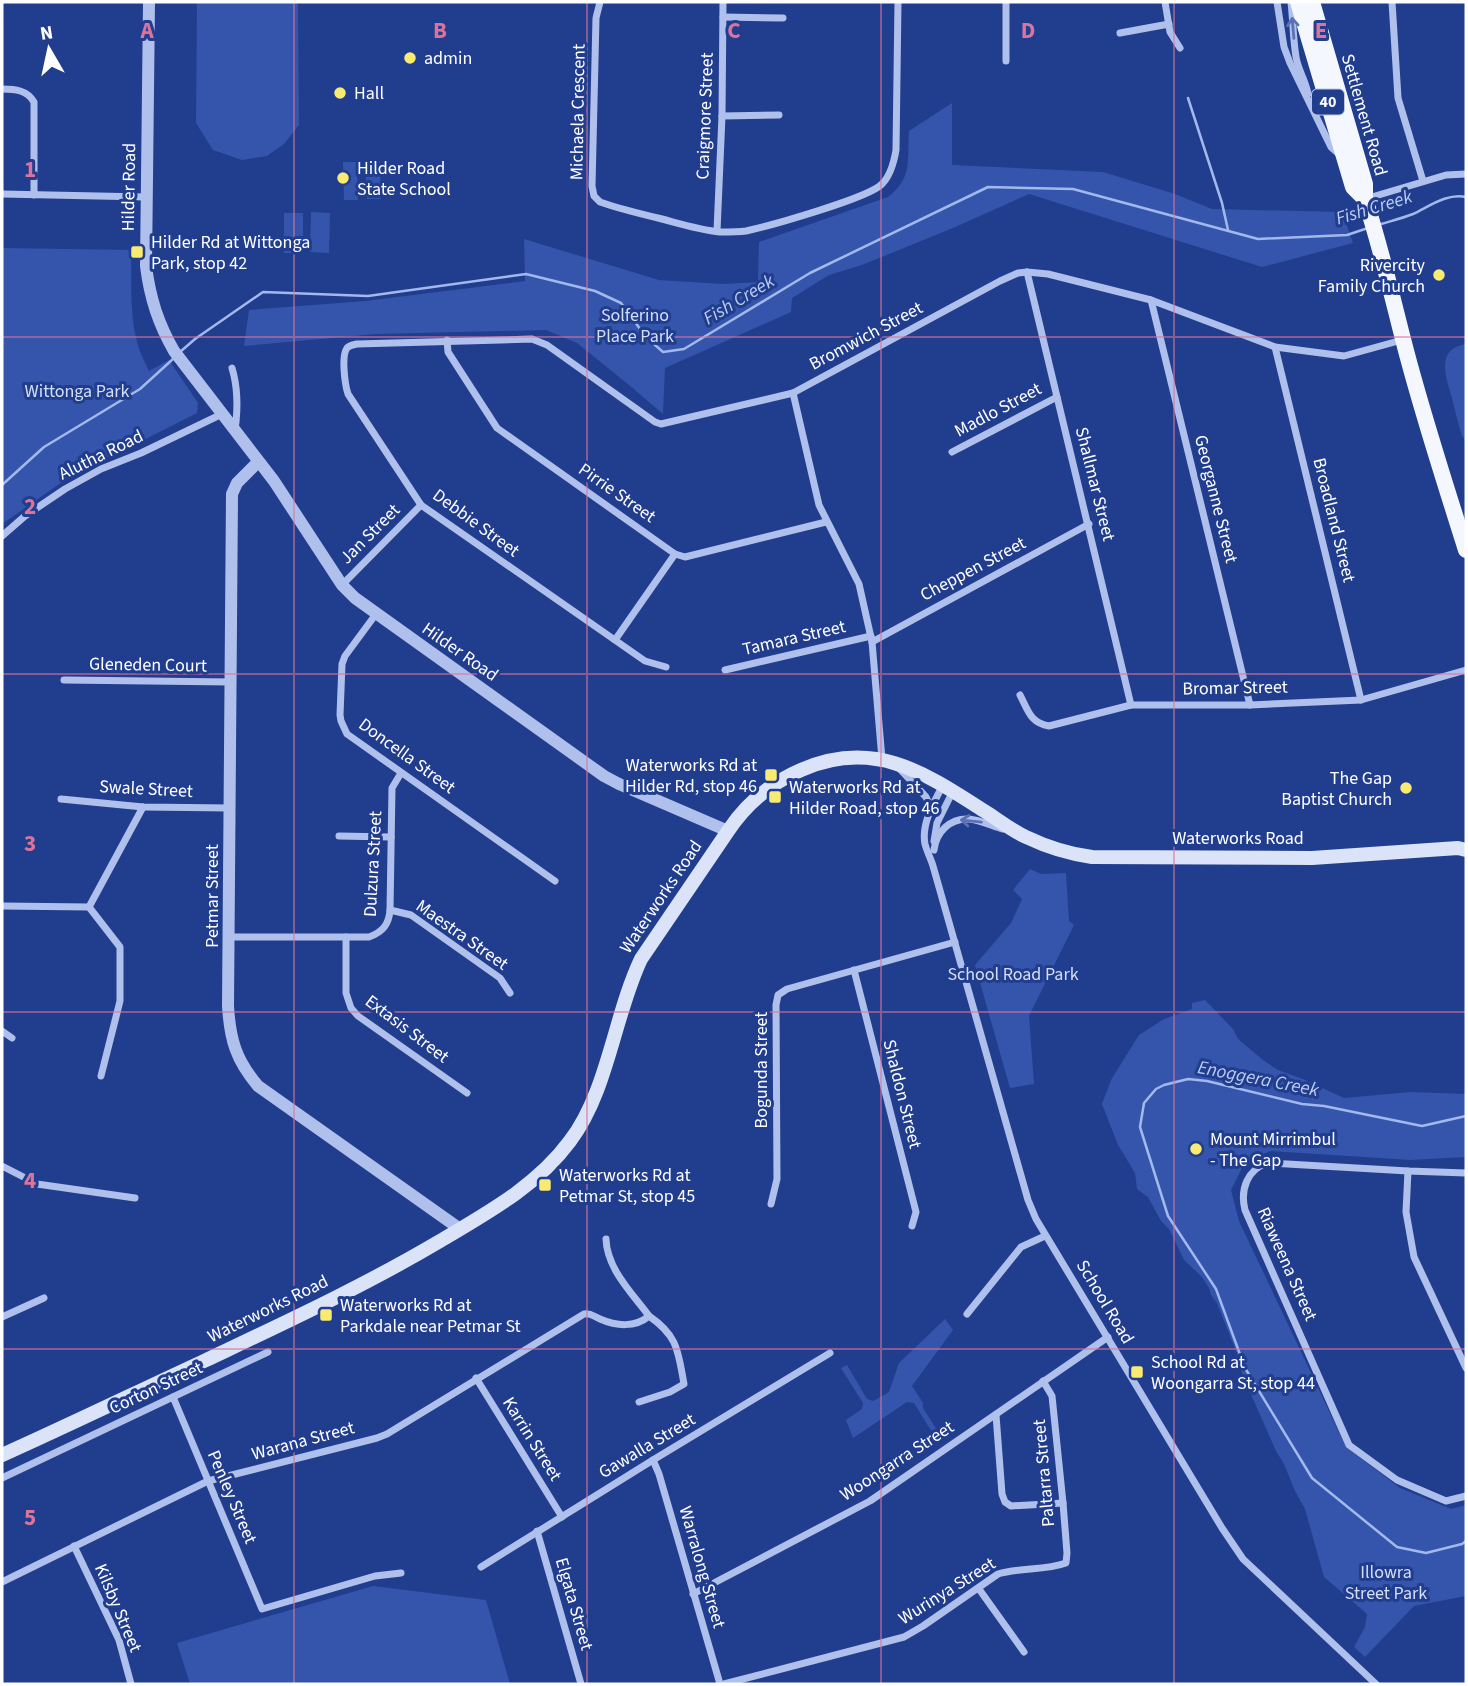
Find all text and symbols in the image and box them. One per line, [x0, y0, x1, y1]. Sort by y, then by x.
north arrow [14, 14, 84, 84]
text: A [139, 14, 154, 47]
text: B [433, 14, 447, 47]
text: C [727, 14, 741, 47]
text: D [1021, 14, 1035, 47]
text: E [1315, 14, 1327, 47]
one-way arrow [1286, 18, 1299, 40]
text: N [38, 19, 55, 48]
street label: Michaela Crescent [564, 44, 592, 180]
place label: admin [424, 46, 472, 71]
marker: admin [402, 50, 418, 66]
street label: Settlement Road [1335, 51, 1393, 179]
street label: Craigmore Street [690, 52, 720, 180]
place label: Hall [354, 81, 384, 106]
marker: Hall [332, 85, 348, 101]
road number: 40 [1312, 90, 1344, 114]
street label: Hilder Road [116, 143, 142, 231]
text: 1 [24, 153, 36, 186]
place label: Hilder Road State School [357, 156, 451, 202]
marker: Hilder Road State School [335, 170, 351, 186]
water label: Fish Creek [1332, 183, 1417, 232]
place label: Hilder Rd at Wittonga Park, stop 42 [151, 230, 310, 276]
marker: Hilder Rd at Wittonga Park, stop 42 [129, 244, 145, 260]
place label: Rivercity Family Church [1318, 253, 1426, 299]
marker: Rivercity Family Church [1431, 267, 1447, 283]
water label: Fish Creek [698, 268, 781, 332]
street label: Bromwich Street [805, 296, 927, 376]
park label: Solferino Place Park [596, 303, 674, 349]
street label: Madlo Street [950, 377, 1046, 443]
park label: Wittonga Park [25, 379, 130, 404]
street label: Alutha Road [54, 424, 148, 486]
street label: Shallmar Street [1069, 424, 1121, 544]
street label: Georganne Street [1188, 432, 1244, 566]
street label: Broadland Street [1306, 455, 1362, 585]
street label: Pirrie Street [573, 457, 661, 529]
street label: Debbie Street [427, 483, 525, 563]
text: 2 [24, 490, 36, 523]
street label: Jan Street [334, 498, 406, 570]
street label: Cheppen Street [916, 531, 1030, 607]
street label: Tamara Street [740, 614, 848, 662]
street label: Hilder Road [417, 616, 503, 688]
street label: Gleneden Court [89, 651, 207, 679]
street label: Bromar Street [1182, 675, 1288, 701]
street label: Doncella Street [353, 712, 461, 800]
place label: Waterworks Rd at Hilder Rd, stop 46 [625, 753, 757, 799]
place label: The Gap Baptist Church [1281, 766, 1392, 812]
marker: Waterworks Rd at Hilder Rd, stop 46 [763, 767, 779, 783]
street label: Swale Street [99, 774, 193, 804]
place label: Waterworks Rd at Hilder Road, stop 46 [789, 775, 940, 821]
marker: The Gap Baptist Church [1398, 780, 1414, 796]
marker: Waterworks Rd at Hilder Road, stop 46 [767, 789, 783, 805]
street label: Dulzura Street [358, 810, 388, 918]
one-way arrow [960, 815, 983, 828]
street label: Waterworks Road [1172, 826, 1304, 851]
text: 3 [24, 827, 36, 860]
street label: Waterworks Road [614, 835, 708, 959]
street label: Petmar Street [200, 844, 225, 948]
street label: Maestra Street [411, 894, 513, 976]
park label: School Road Park [947, 962, 1079, 987]
street label: Extasis Street [360, 989, 454, 1069]
street label: Bogunda Street [749, 1012, 774, 1128]
street label: Shaldon Street [876, 1037, 928, 1151]
water label: Enoggera Creek [1195, 1054, 1322, 1104]
place label: Mount Mirrimbul - The Gap [1210, 1127, 1336, 1173]
marker: Mount Mirrimbul - The Gap [1188, 1141, 1204, 1157]
place label: Waterworks Rd at Petmar St, stop 45 [559, 1163, 695, 1209]
text: 4 [24, 1164, 36, 1197]
marker: Waterworks Rd at Petmar St, stop 45 [537, 1177, 553, 1193]
street label: Riaweena Street [1251, 1203, 1323, 1325]
street label: School Road [1070, 1255, 1140, 1349]
street label: Waterworks Road [203, 1269, 333, 1349]
place label: Waterworks Rd at Parkdale near Petmar St [340, 1293, 521, 1339]
marker: Waterworks Rd at Parkdale near Petmar St [318, 1307, 334, 1323]
place label: School Rd at Woongarra St, stop 44 [1151, 1350, 1315, 1396]
street label: Corton Street [105, 1355, 207, 1421]
marker: School Rd at Woongarra St, stop 44 [1129, 1364, 1145, 1380]
street label: Karrin Street [496, 1392, 568, 1486]
street label: Gawalla Street [594, 1407, 700, 1485]
street label: Warana Street [249, 1415, 357, 1467]
street label: Woongarra Street [835, 1415, 959, 1507]
street label: Paltarra Street [1027, 1418, 1061, 1528]
street label: Penley Street [201, 1446, 263, 1548]
text: 5 [24, 1501, 36, 1534]
street label: Warralong Street [673, 1503, 731, 1631]
street label: Wurinya Street [894, 1551, 1000, 1631]
street label: Elgata Street [549, 1555, 599, 1653]
street label: Kilsby Street [88, 1560, 148, 1656]
park label: Illowra Street Park [1345, 1560, 1427, 1606]

